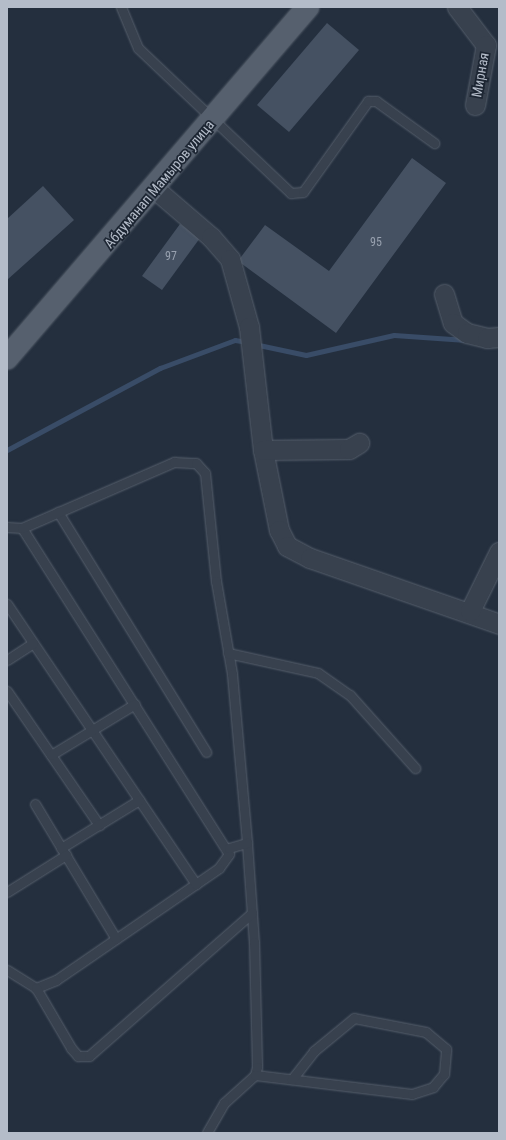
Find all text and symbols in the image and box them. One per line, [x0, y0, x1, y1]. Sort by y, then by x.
street label: Мирная [468, 51, 492, 99]
street label: Абдуманап Мамыров улица [101, 117, 217, 251]
house number: 95 [370, 236, 382, 250]
house number: 97 [165, 250, 177, 264]

